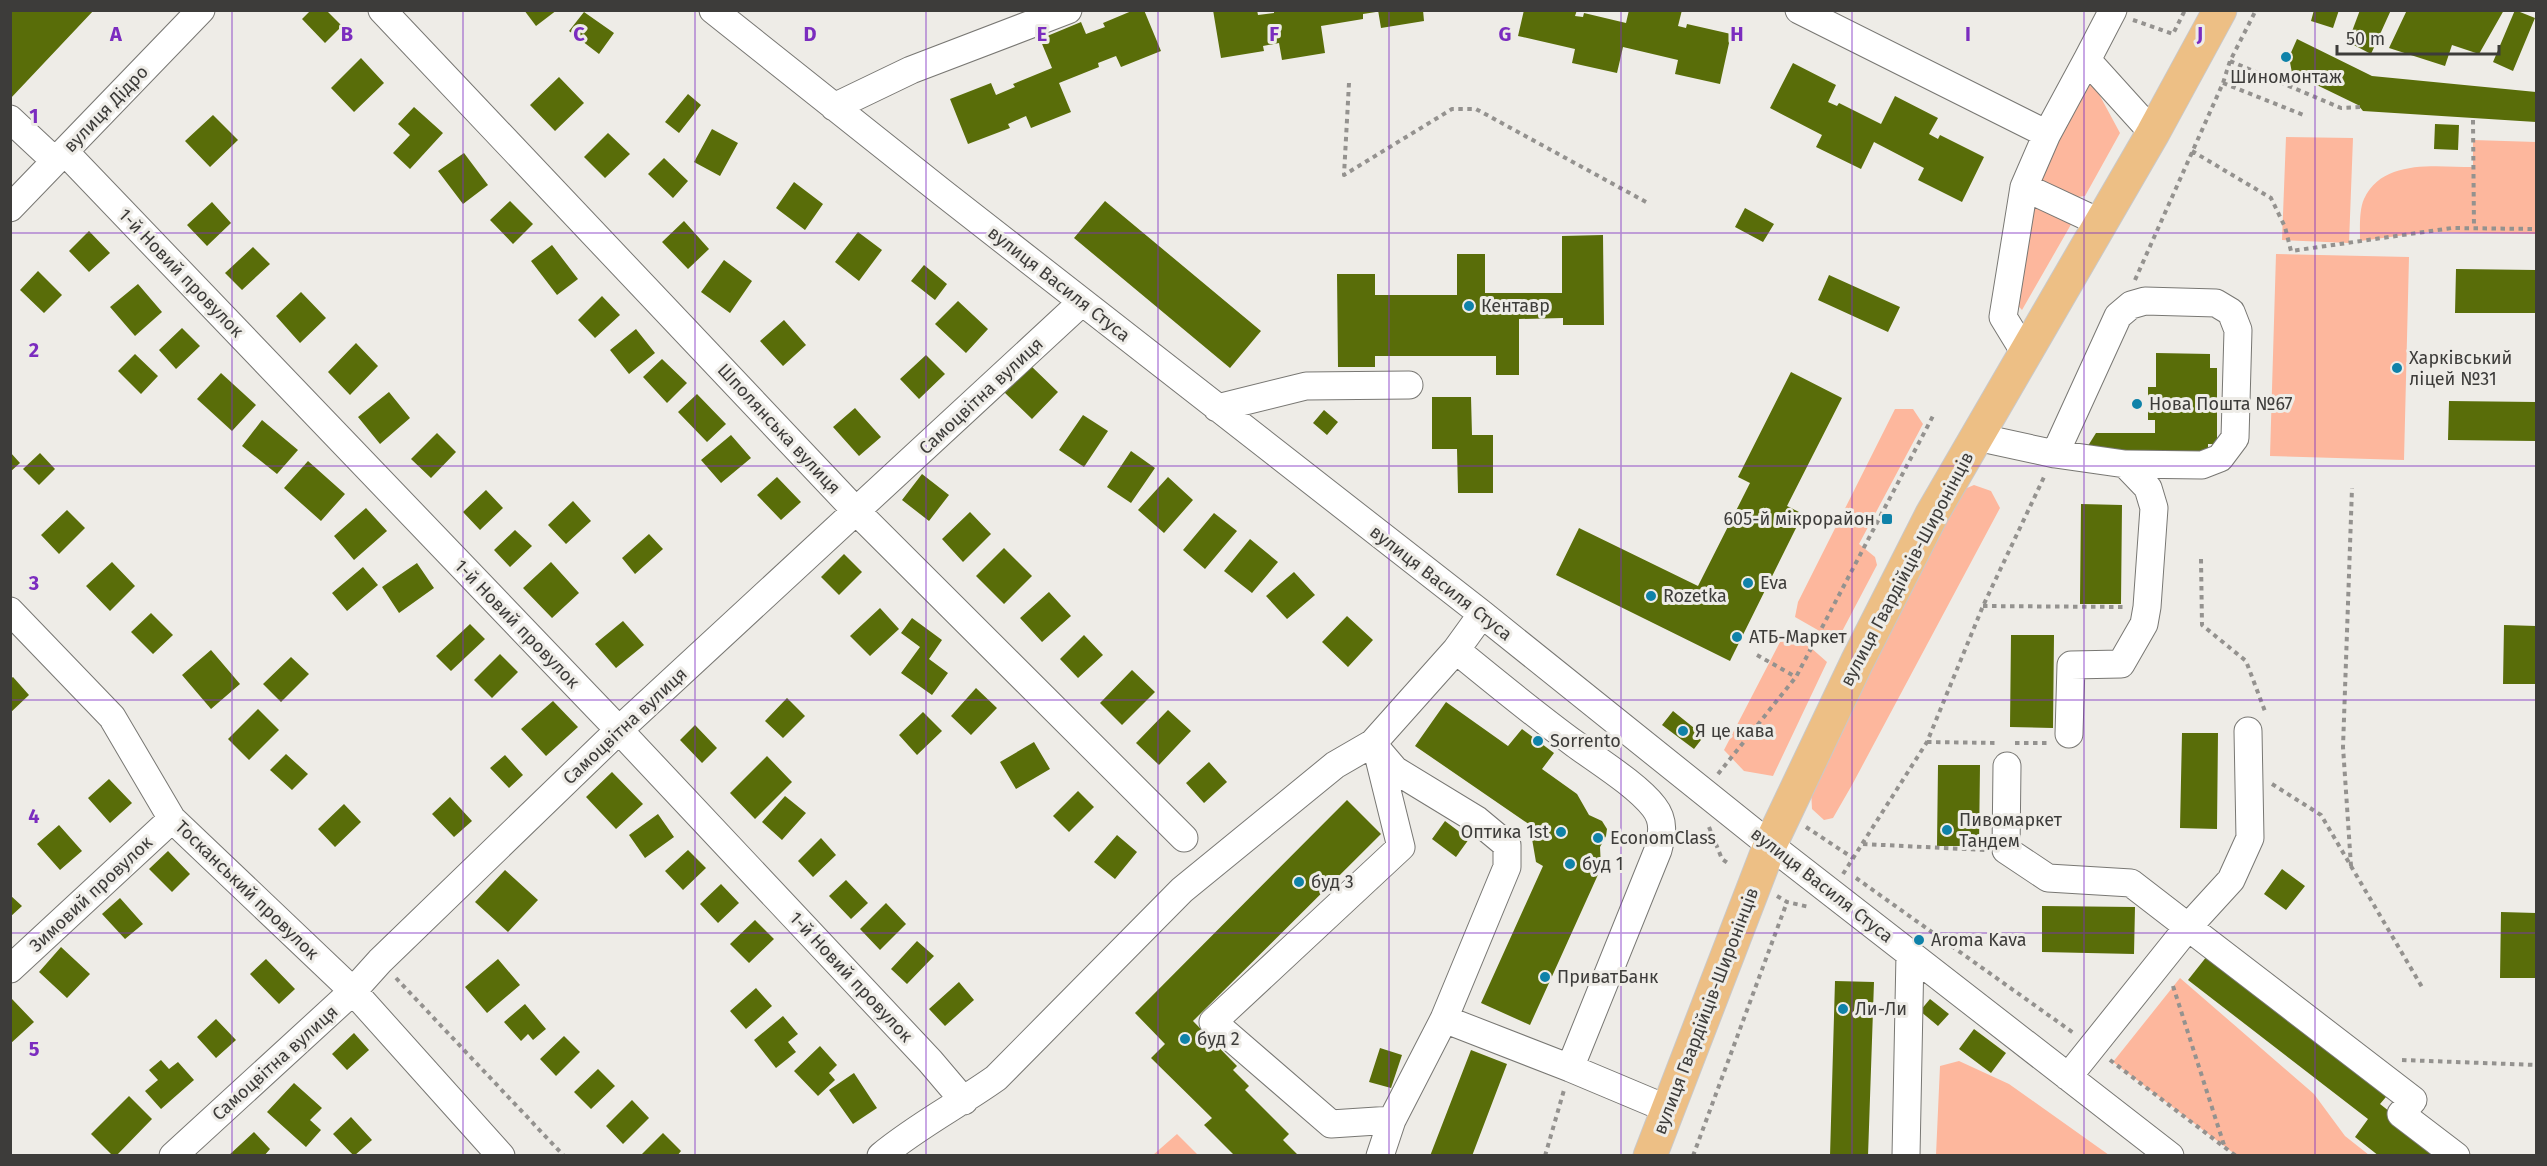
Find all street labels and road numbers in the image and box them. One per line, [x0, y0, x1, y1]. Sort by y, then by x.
street label: вулиця Дідро [59, 61, 153, 157]
street label: 1-й Новий провулок [114, 204, 249, 342]
street label: вулиця Василя Стуса [983, 222, 1135, 346]
street label: Самоцвітна вулиця [914, 333, 1048, 459]
street label: Шполянська вулиця [713, 359, 845, 499]
street label: вулиця Гвардійців-Широнінців [1836, 448, 1978, 690]
street label: вулиця Василя Стуса [1365, 521, 1517, 645]
street label: 1-й Новий провулок [450, 555, 585, 693]
street label: Самоцвітна вулиця [558, 663, 692, 789]
street label: Тосканський провулок [171, 816, 324, 965]
street label: вулиця Василя Стуса [1746, 823, 1898, 947]
street label: Зимовий провулок [25, 831, 157, 957]
street label: вулиця Гвардійців-Широнінців [1649, 885, 1763, 1137]
street label: 1-й Новий провулок [785, 907, 918, 1047]
street label: Самоцвітна вулиця [208, 1001, 342, 1125]

